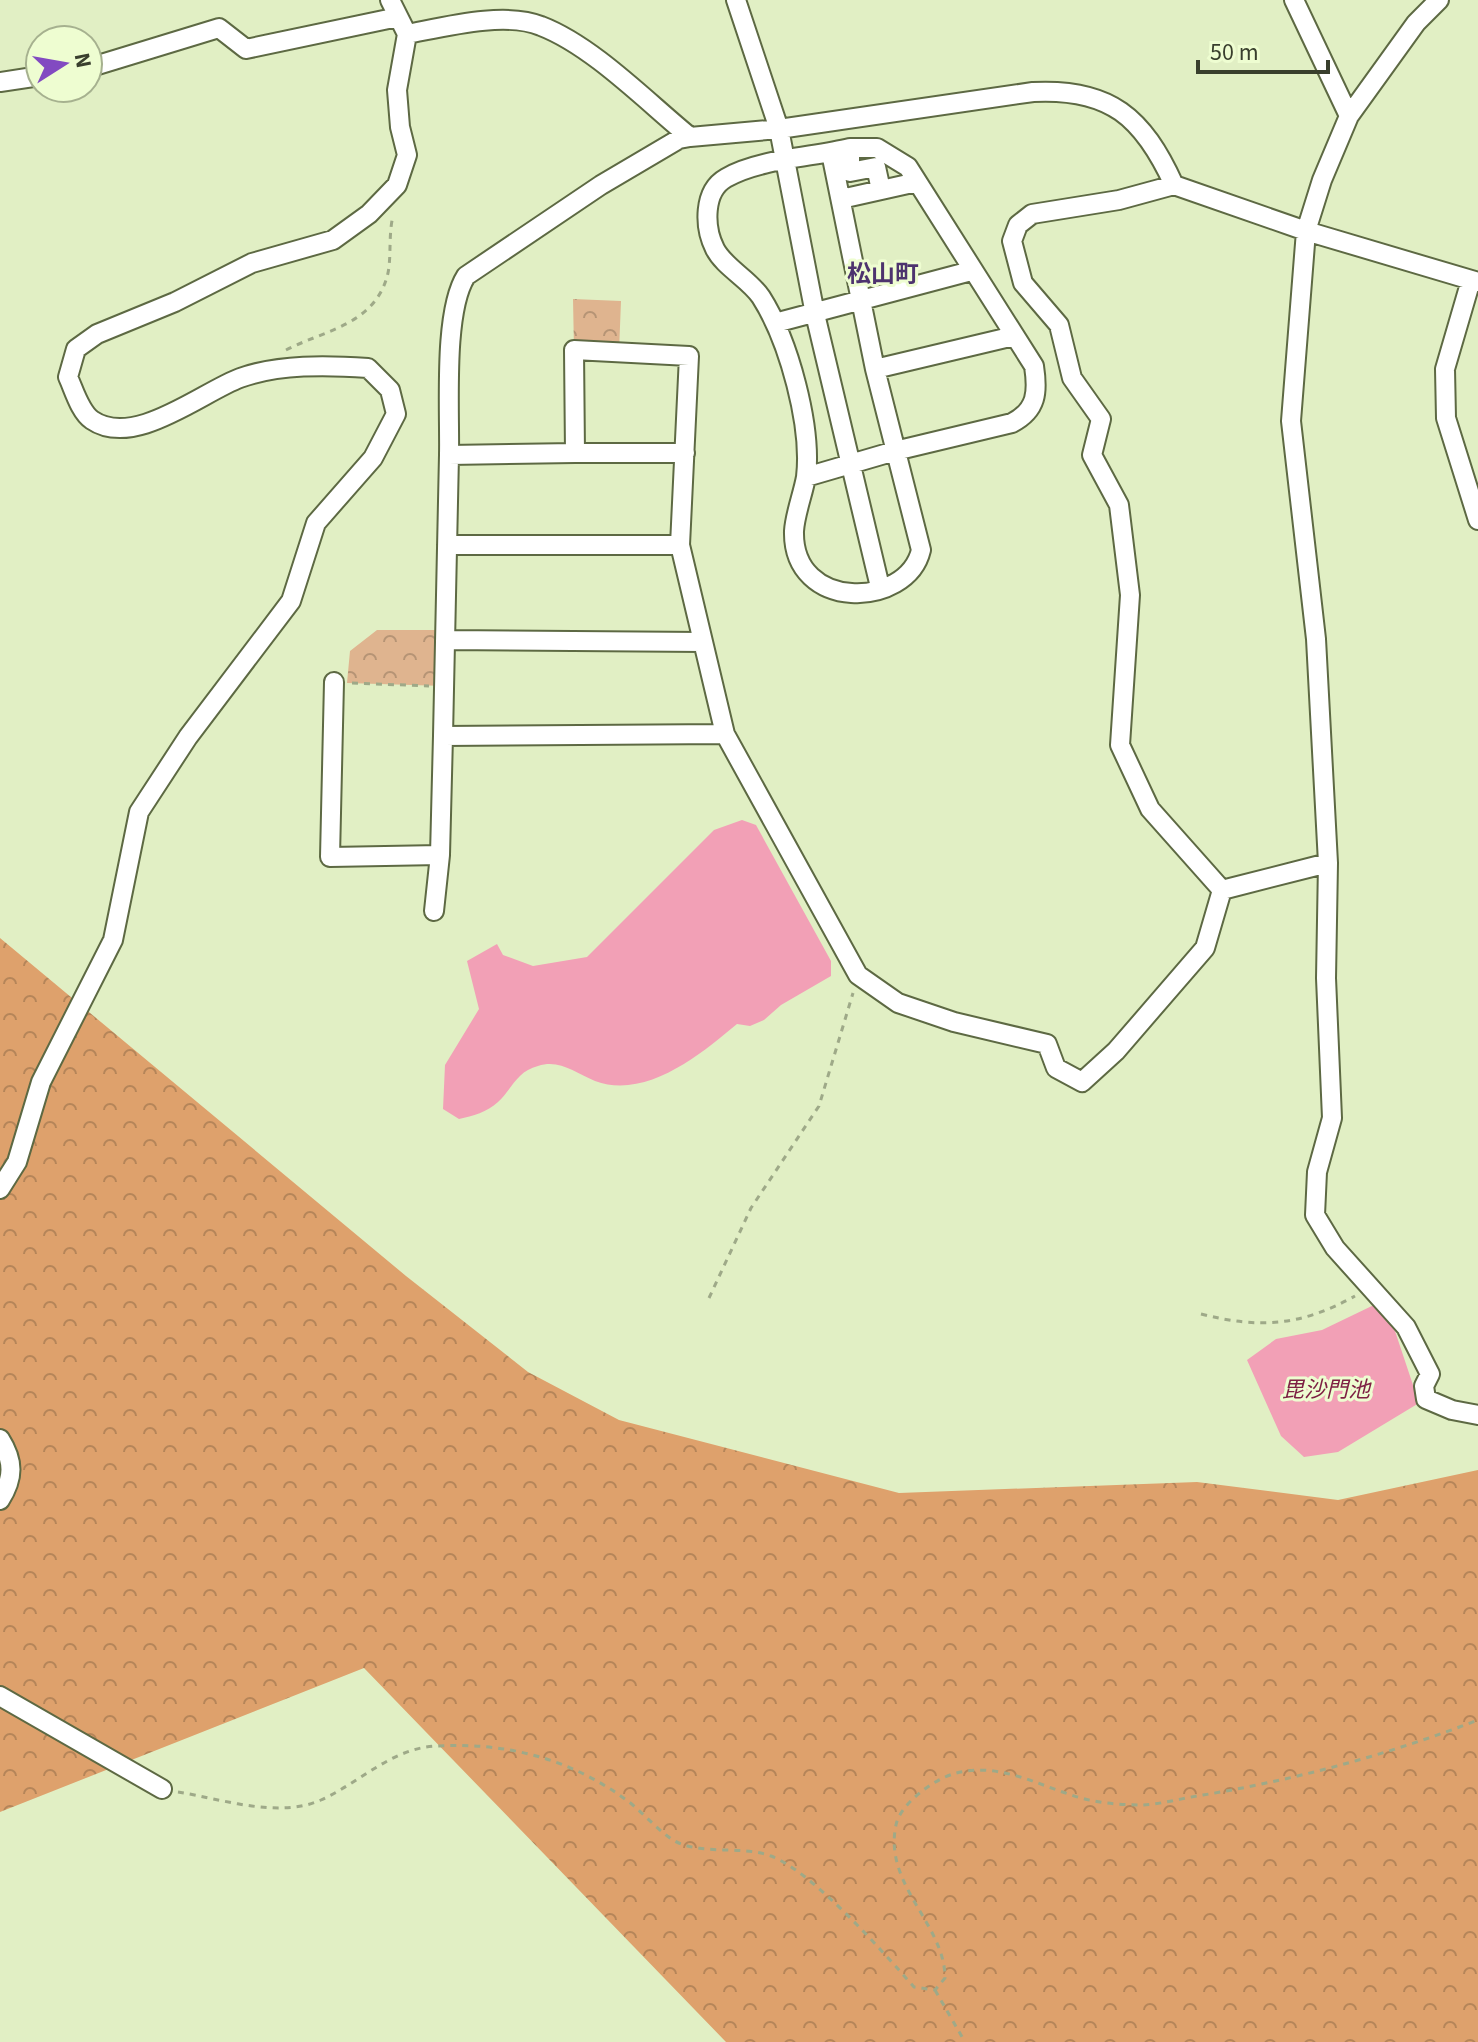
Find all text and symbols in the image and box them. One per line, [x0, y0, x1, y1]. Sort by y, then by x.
north arrow [24, 24, 104, 104]
scale bar [1198, 24, 1328, 74]
text: 50 m [1210, 35, 1259, 70]
text: N [66, 50, 100, 71]
district label: 松山町 [847, 257, 919, 292]
water label: 毘沙門池 [1282, 1374, 1372, 1406]

